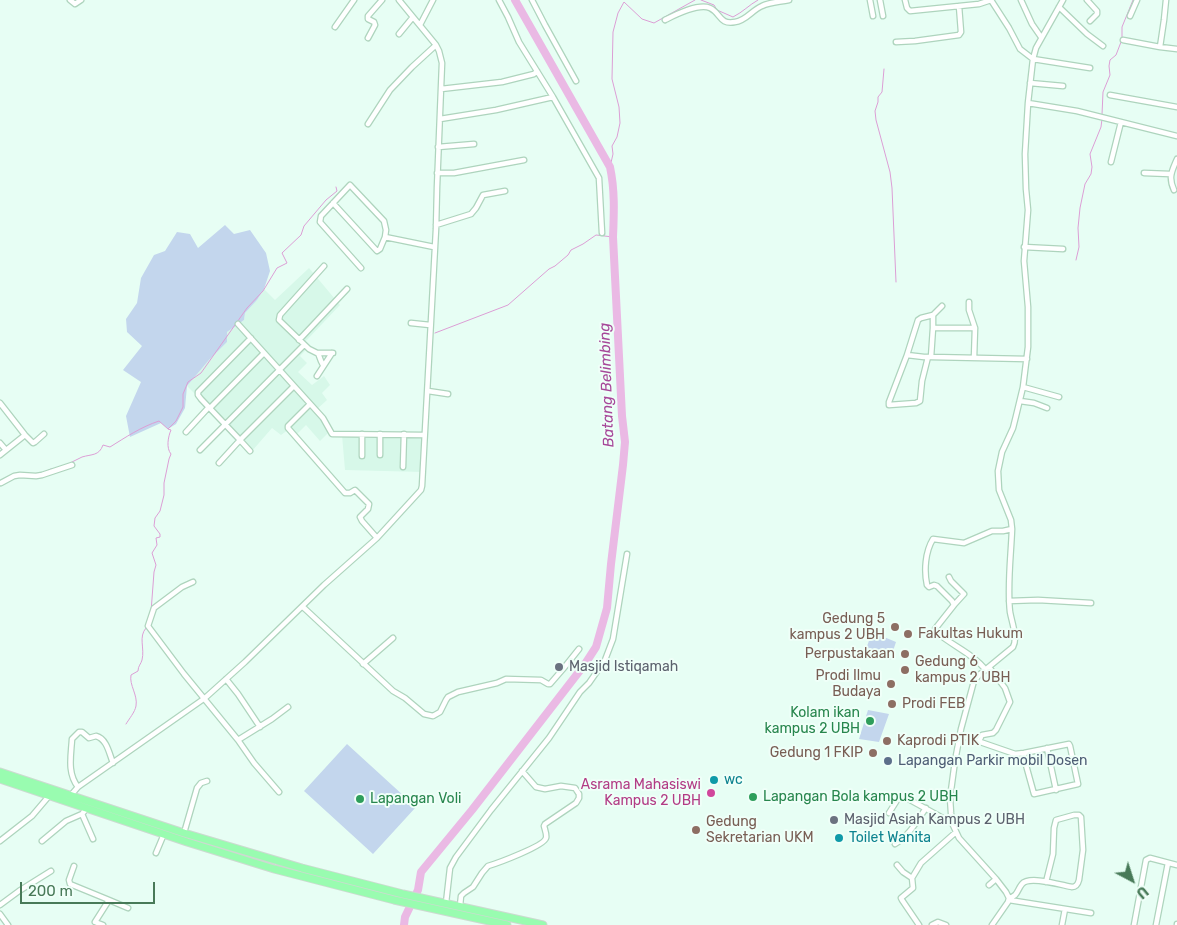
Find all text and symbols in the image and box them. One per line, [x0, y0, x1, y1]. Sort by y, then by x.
water label: Batang Belimbing [596, 322, 618, 448]
place label: Gedung 5 kampus 2 UBH [790, 611, 885, 644]
marker: Gedung 5 kampus 2 UBH [889, 621, 901, 633]
place label: Fakultas Hukum [918, 626, 1023, 642]
marker: Fakultas Hukum [902, 628, 914, 640]
place label: Perpustakaan [805, 646, 895, 662]
marker: Perpustakaan [899, 648, 911, 660]
place label: Gedung 6 kampus 2 UBH [915, 654, 1010, 686]
place label: Masjid Istiqamah [569, 659, 678, 675]
marker: Masjid Istiqamah [553, 661, 565, 673]
marker: Gedung 6 kampus 2 UBH [899, 664, 911, 676]
place label: Prodi Ilmu Budaya [816, 668, 881, 700]
marker: Prodi Ilmu Budaya [885, 678, 897, 690]
place label: Prodi FEB [902, 696, 965, 712]
marker: Prodi FEB [886, 698, 898, 710]
place label: Kolam ikan kampus 2 UBH [765, 705, 860, 738]
marker: Kolam ikan kampus 2 UBH [864, 715, 876, 727]
place label: Kaprodi PTIK [897, 733, 979, 749]
marker: Kaprodi PTIK [881, 735, 893, 747]
place label: Gedung 1 FKIP [770, 745, 863, 761]
marker: Gedung 1 FKIP [867, 747, 879, 759]
place label: Lapangan Parkir mobil Dosen [898, 753, 1088, 769]
marker: Lapangan Parkir mobil Dosen [882, 755, 894, 767]
place label: wc [724, 772, 743, 788]
marker: wc [708, 774, 720, 786]
place label: Asrama Mahasiswi Kampus 2 UBH [581, 777, 701, 810]
marker: Asrama Mahasiswi Kampus 2 UBH [705, 787, 717, 799]
place label: Lapangan Bola kampus 2 UBH [763, 789, 959, 805]
place label: Lapangan Voli [370, 791, 461, 807]
marker: Lapangan Bola kampus 2 UBH [747, 791, 759, 803]
marker: Lapangan Voli [354, 793, 366, 805]
place label: Masjid Asiah Kampus 2 UBH [844, 812, 1025, 828]
place label: Gedung Sekretarian UKM [706, 814, 814, 846]
marker: Masjid Asiah Kampus 2 UBH [828, 814, 840, 826]
marker: Gedung Sekretarian UKM [690, 824, 702, 836]
place label: Toilet Wanita [849, 830, 931, 846]
marker: Toilet Wanita [833, 832, 845, 844]
north arrow [1107, 855, 1157, 905]
scale bar [22, 872, 158, 904]
text: 200 m [28, 882, 73, 900]
text: U [1133, 882, 1151, 902]

